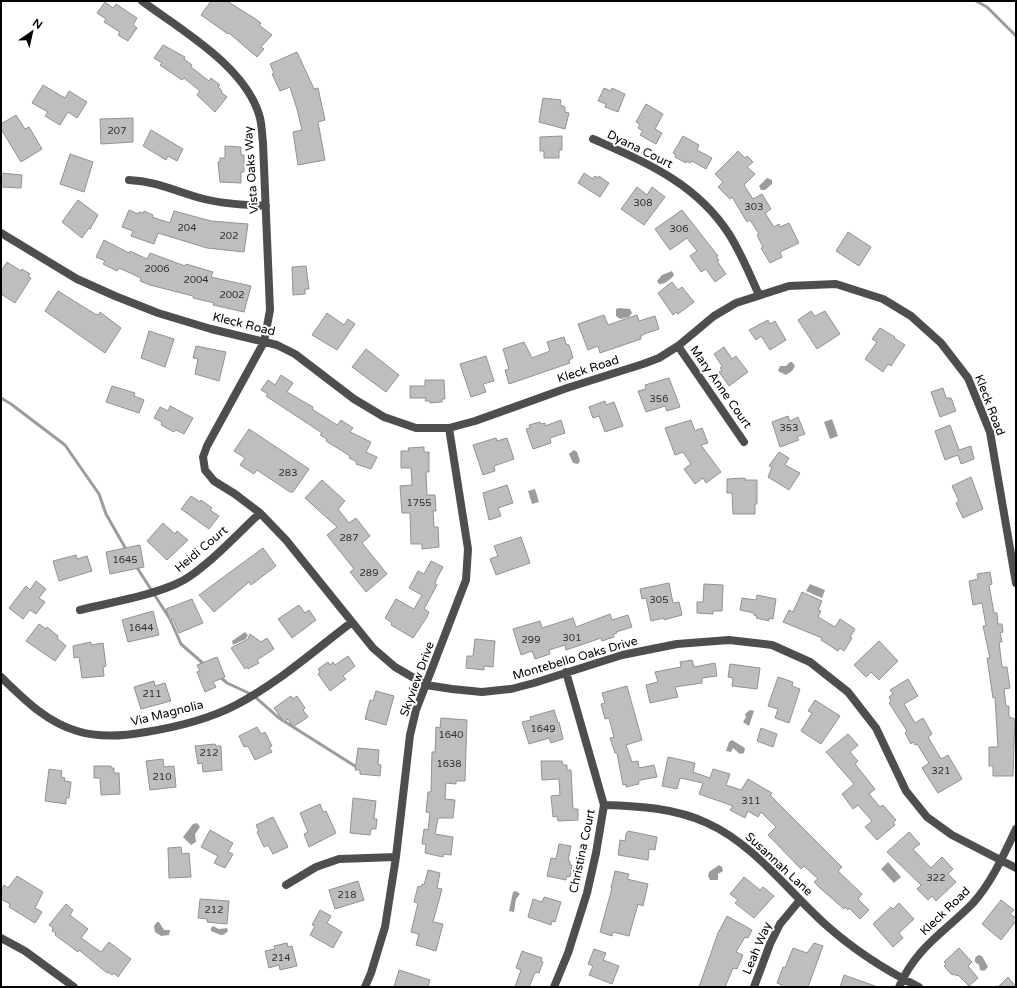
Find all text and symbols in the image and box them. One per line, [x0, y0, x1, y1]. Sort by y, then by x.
north arrow [12, 12, 52, 52]
text: N [30, 16, 45, 32]
house number: 207 [108, 125, 126, 137]
street label: Vista Oaks Way [241, 125, 261, 214]
street label: Dyana Court [605, 127, 675, 171]
house number: 308 [634, 197, 652, 209]
house number: 303 [745, 201, 763, 213]
house number: 204 [178, 222, 196, 234]
house number: 306 [670, 223, 688, 235]
house number: 202 [220, 230, 238, 242]
house number: 2006 [144, 263, 170, 275]
house number: 2004 [183, 274, 209, 286]
house number: 2002 [219, 289, 245, 301]
street label: Kleck Road [211, 309, 277, 339]
street label: Mary Anne Court [687, 343, 755, 431]
street label: Kleck Road [555, 352, 621, 386]
street label: Kleck Road [972, 373, 1008, 437]
house number: 356 [650, 393, 668, 405]
house number: 353 [780, 422, 798, 434]
house number: 283 [279, 467, 297, 479]
house number: 1755 [406, 497, 432, 509]
street label: Heidi Court [172, 523, 230, 575]
house number: 287 [340, 532, 358, 544]
house number: 1645 [112, 554, 138, 566]
house number: 289 [360, 567, 378, 579]
house number: 305 [650, 594, 668, 606]
house number: 1644 [128, 622, 154, 634]
house number: 301 [563, 632, 581, 644]
street label: Montebello Oaks Drive [511, 633, 639, 683]
house number: 299 [522, 634, 540, 646]
street label: Skyview Drive [397, 640, 437, 718]
house number: 211 [143, 688, 161, 700]
street label: Via Magnolia [129, 697, 205, 729]
house number: 1649 [530, 723, 556, 735]
house number: 1640 [438, 729, 464, 741]
house number: 212 [200, 747, 218, 759]
house number: 1638 [436, 758, 462, 770]
house number: 321 [932, 765, 950, 777]
house number: 210 [153, 771, 171, 783]
house number: 311 [742, 795, 760, 807]
street label: Christina Court [566, 807, 598, 894]
street label: Susannah Lane [743, 829, 816, 899]
house number: 322 [927, 872, 945, 884]
street label: Kleck Road [917, 884, 973, 938]
house number: 218 [338, 889, 356, 901]
house number: 212 [205, 904, 223, 916]
street label: Leah Way [740, 919, 775, 976]
house number: 214 [272, 952, 290, 964]

